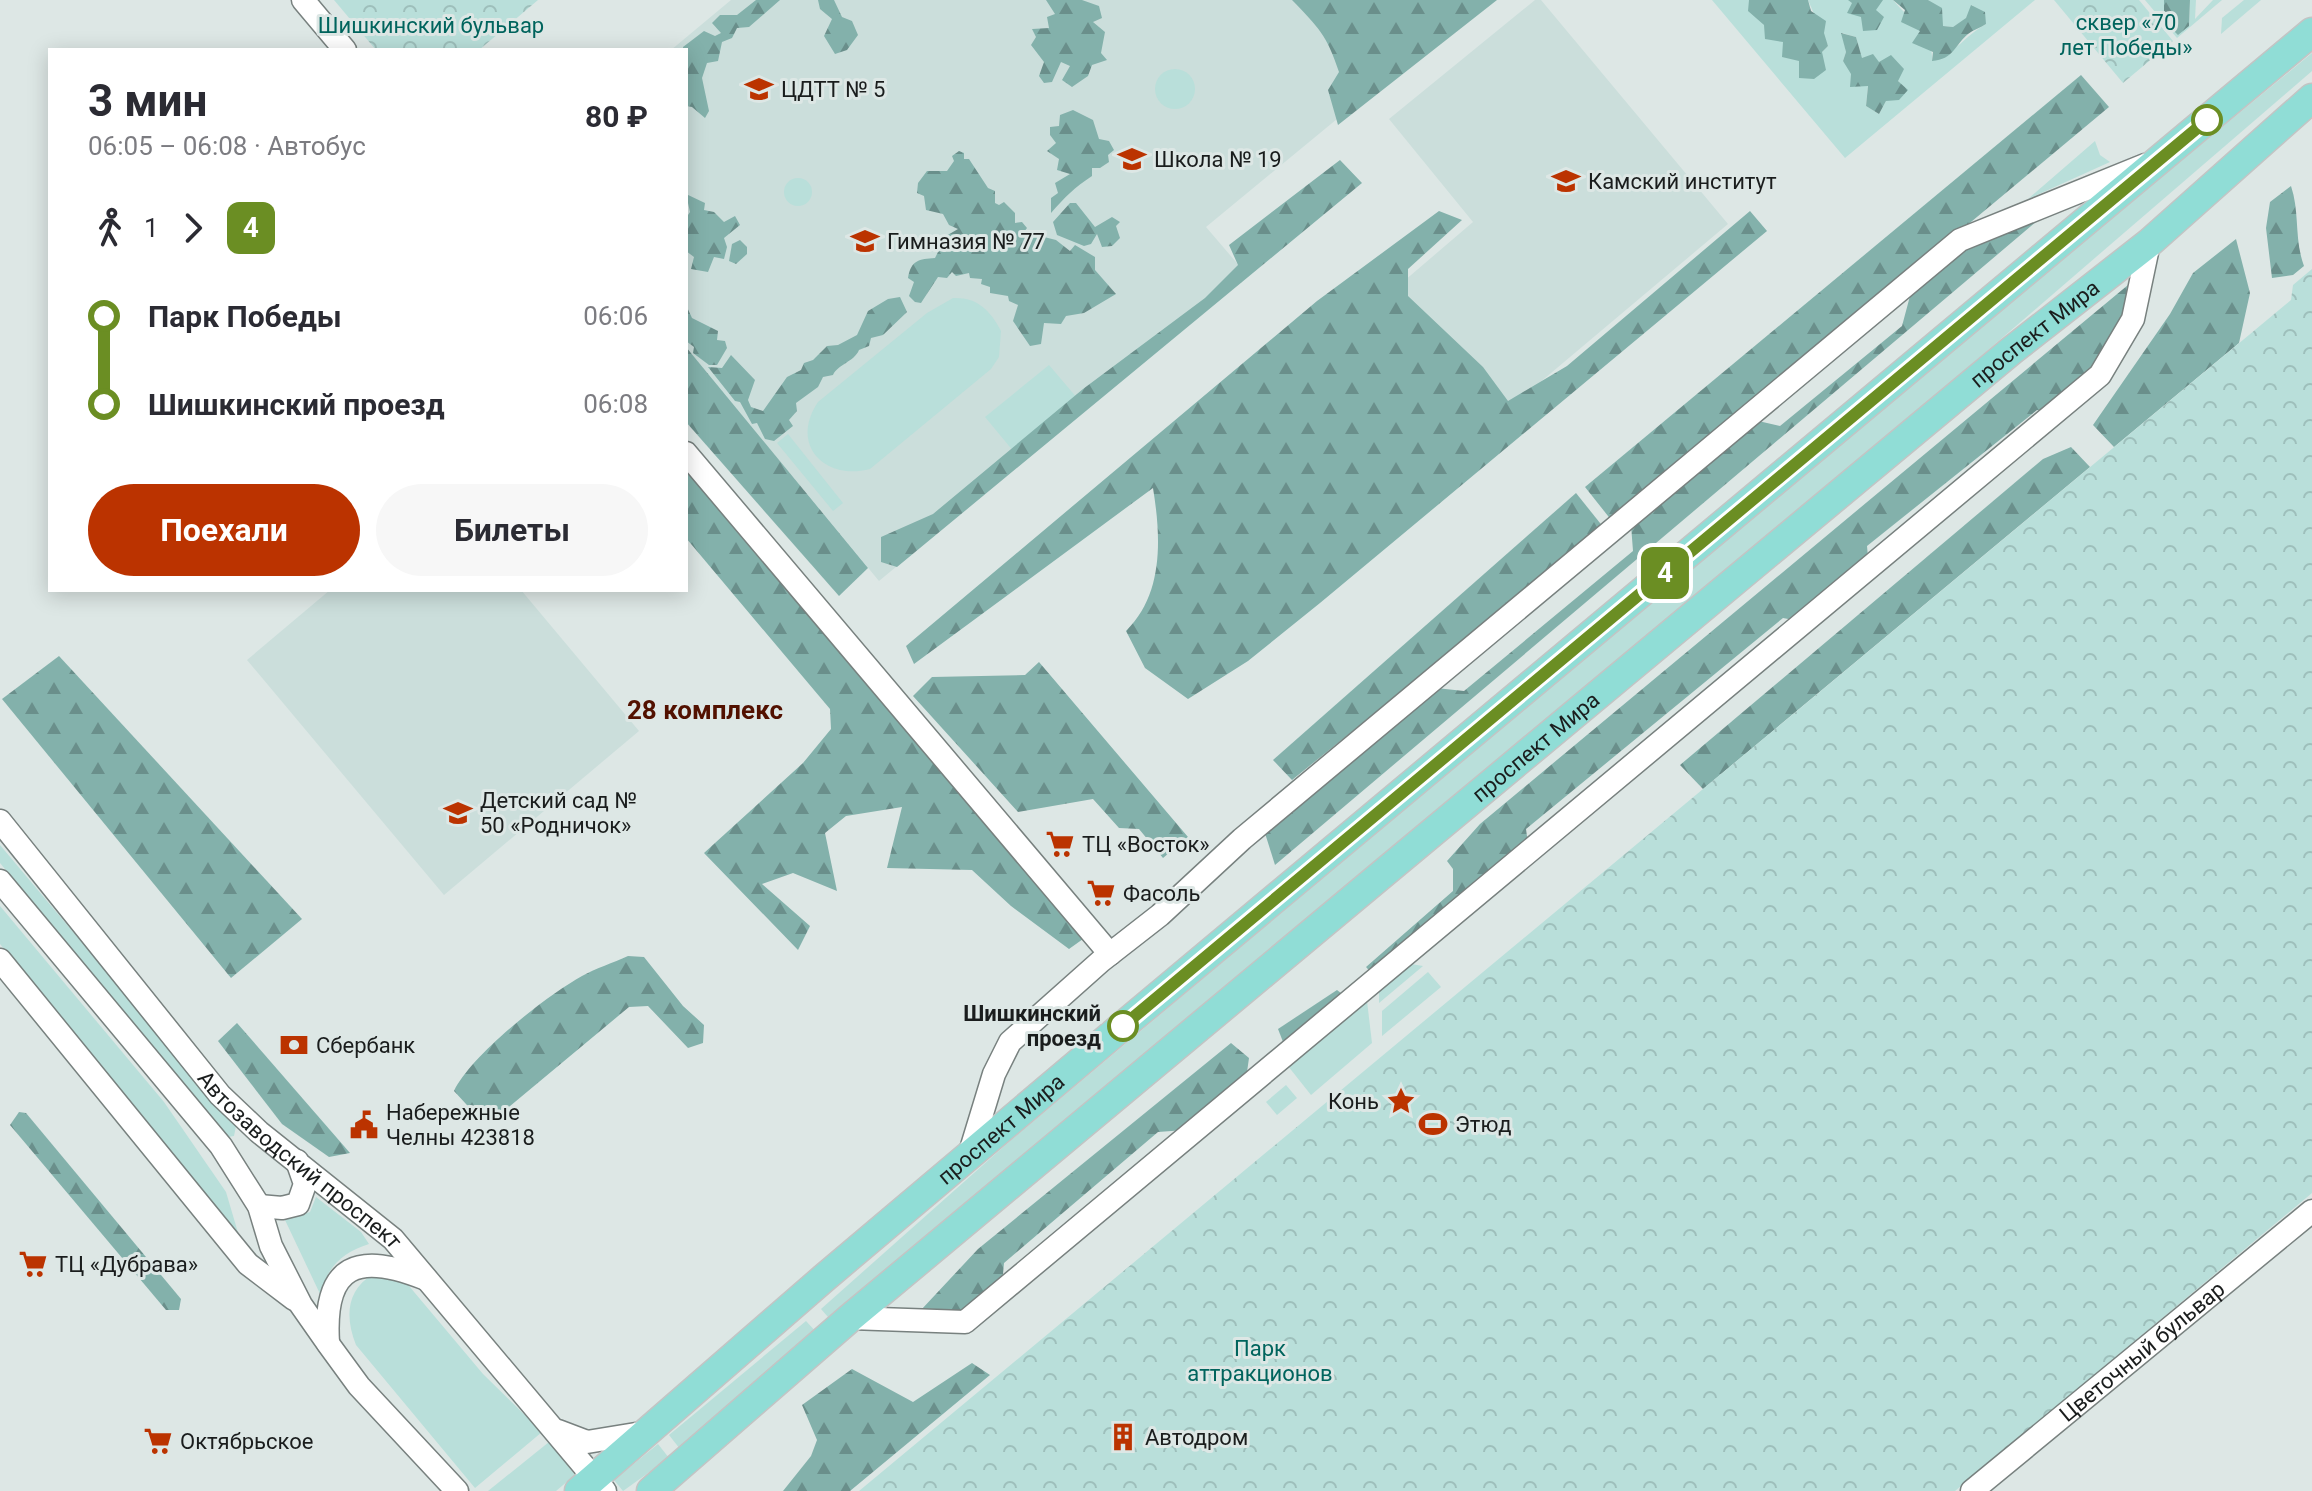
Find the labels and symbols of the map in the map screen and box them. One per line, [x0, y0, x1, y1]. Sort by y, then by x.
park label: сквер «70 лет Победы» [2059, 10, 2193, 60]
park label: Шишкинский бульвар [318, 13, 544, 38]
school or university icon: ЦДТТ № 5 [744, 74, 774, 104]
place label: ЦДТТ № 5 [781, 77, 885, 102]
unlabelled marker [2192, 105, 2222, 135]
school or university icon: Школа № 19 [1117, 144, 1147, 174]
place label: Школа № 19 [1154, 147, 1282, 172]
school or university icon: Камский институт [1551, 166, 1581, 196]
place label: Камский институт [1588, 169, 1777, 194]
school or university icon: Гимназия № 77 [850, 226, 880, 256]
place label: Гимназия № 77 [887, 229, 1045, 254]
street label: проспект Мира [1965, 274, 2104, 392]
line badge: 4 [1639, 547, 1691, 599]
street label: проспект Мира [1467, 687, 1604, 807]
district label: 28 комплекс [627, 695, 783, 725]
place label: Детский сад № 50 «Родничок» [480, 788, 637, 838]
school or university icon: Детский сад № 50 «Родничок» [443, 798, 473, 828]
supermarket icon: ТЦ «Восток» [1045, 829, 1075, 859]
place label: ТЦ «Восток» [1082, 832, 1210, 857]
supermarket icon: Фасоль [1086, 878, 1116, 908]
place label: Фасоль [1123, 881, 1201, 906]
place label: Шишкинский проезд [963, 1001, 1101, 1051]
marker: Шишкинский проезд [1108, 1011, 1138, 1041]
bank icon: Сбербанк [279, 1030, 309, 1060]
place label: Сбербанк [316, 1033, 415, 1058]
street label: Автозаводский проспект [193, 1066, 408, 1253]
street label: проспект Мира [932, 1068, 1069, 1189]
place icon: Конь [1386, 1086, 1416, 1116]
place label: Конь [1328, 1089, 1379, 1114]
place label: Набережные Челны 423818 [386, 1100, 535, 1150]
sports icon: Этюд [1418, 1109, 1448, 1139]
public building icon: Набережные Челны 423818 [349, 1110, 379, 1140]
place label: Этюд [1455, 1112, 1511, 1137]
supermarket icon: ТЦ «Дубрава» [18, 1249, 48, 1279]
place label: ТЦ «Дубрава» [55, 1252, 198, 1277]
street label: Цветочный бульвар [2054, 1276, 2230, 1426]
park label: Парк аттракционов [1187, 1336, 1333, 1386]
building icon: Автодром [1108, 1422, 1138, 1452]
place label: Автодром [1145, 1425, 1248, 1450]
supermarket icon: Октябрьское [143, 1426, 173, 1456]
place label: Октябрьское [180, 1429, 313, 1454]

